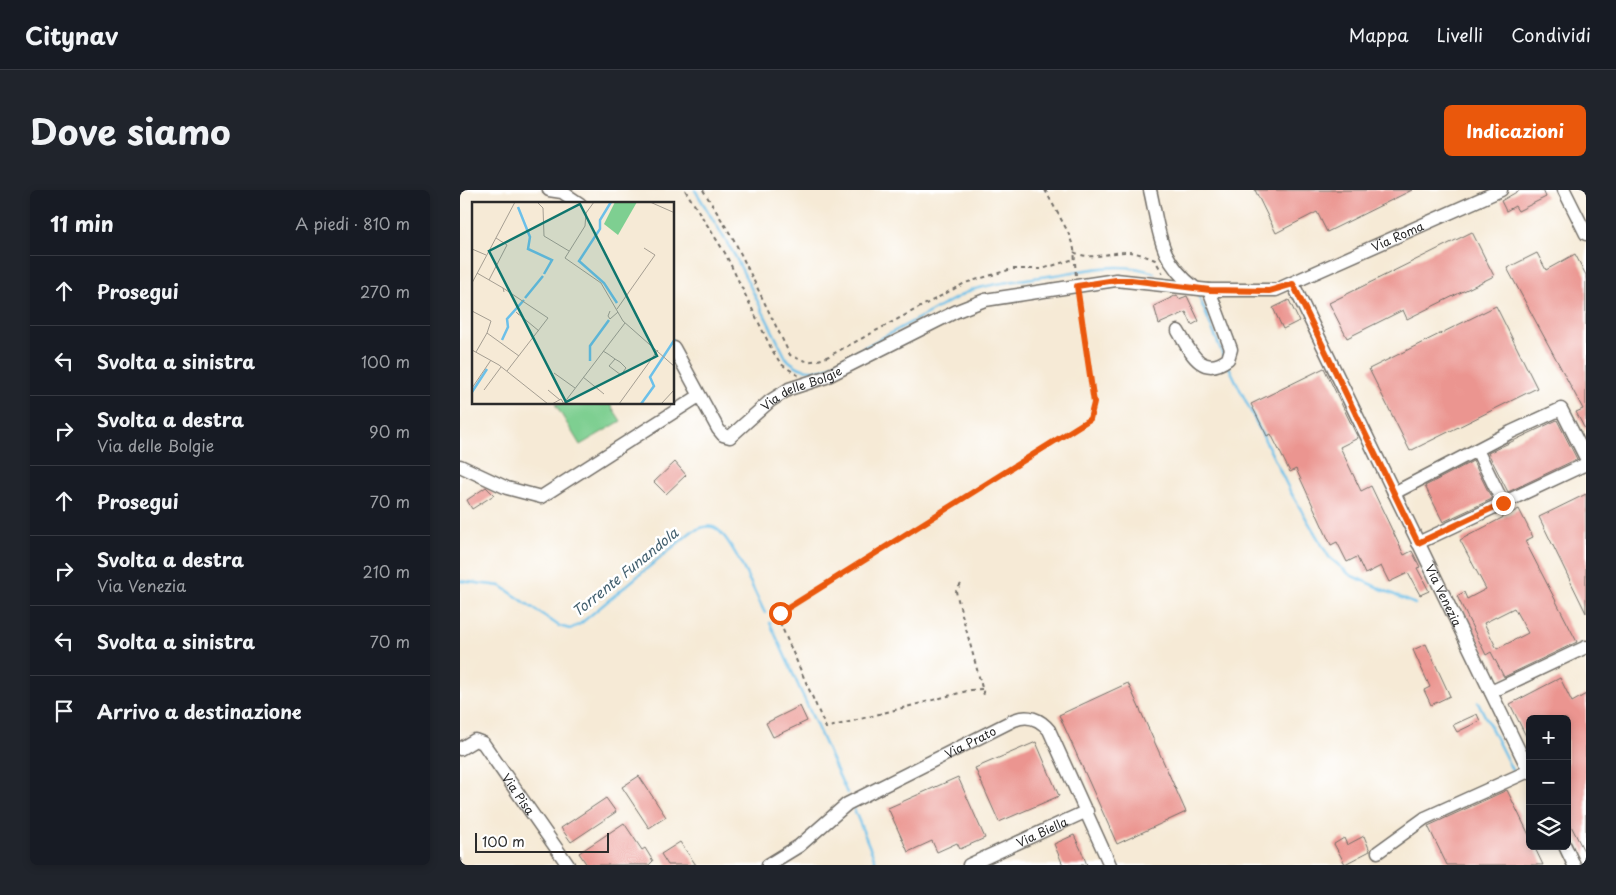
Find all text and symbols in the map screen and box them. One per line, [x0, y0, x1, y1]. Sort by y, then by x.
text: Citynav [25, 17, 118, 53]
text: Mappa [1349, 21, 1409, 48]
text: Livelli [1437, 21, 1483, 48]
text: Condividi [1511, 21, 1591, 48]
text: Dove siamo [30, 104, 231, 157]
button: Indicazioni [1444, 105, 1586, 156]
inset map [472, 202, 675, 405]
text: 11 min [50, 207, 114, 239]
text: A piedi · 810 m [295, 211, 410, 235]
street label: Via Roma [1368, 216, 1427, 256]
icon: ahead [50, 277, 78, 305]
text: Prosegui [97, 277, 179, 305]
text: 270 m [360, 279, 410, 303]
icon: left [50, 347, 78, 375]
text: Svolta a sinistra [97, 347, 255, 375]
text: 100 m [361, 349, 410, 373]
street label: Via delle Bolgie [756, 361, 845, 414]
text: Svolta a destra [97, 405, 244, 433]
icon: right [50, 417, 78, 445]
text: 90 m [369, 419, 410, 443]
text: Via delle Bolgie [97, 433, 214, 457]
icon: ahead [50, 487, 78, 515]
text: Prosegui [97, 487, 179, 515]
text: 70 m [370, 489, 410, 513]
route end [1492, 492, 1515, 515]
water label: Torrente Funandola [567, 522, 684, 621]
text: Svolta a destra [97, 545, 244, 573]
icon: right [50, 557, 78, 585]
text: 210 m [362, 559, 410, 583]
street label: Via Venezia [1421, 561, 1467, 630]
text: Via Venezia [97, 573, 186, 597]
route start [769, 602, 792, 625]
icon: left [50, 627, 78, 655]
text: Svolta a sinistra [97, 627, 255, 655]
text: 70 m [370, 629, 410, 653]
icon: arrive [50, 697, 78, 725]
text: Arrivo a destinazione [97, 697, 302, 725]
map controls [1526, 715, 1571, 850]
button: + [1526, 715, 1571, 760]
street label: Via Prato [941, 721, 999, 763]
button: − [1526, 760, 1571, 805]
street label: Via Pisa [498, 769, 539, 819]
button: layers [1526, 805, 1571, 850]
street label: Via Biella [1013, 812, 1071, 851]
scale bar [475, 830, 609, 853]
text: 100 m [482, 831, 525, 852]

